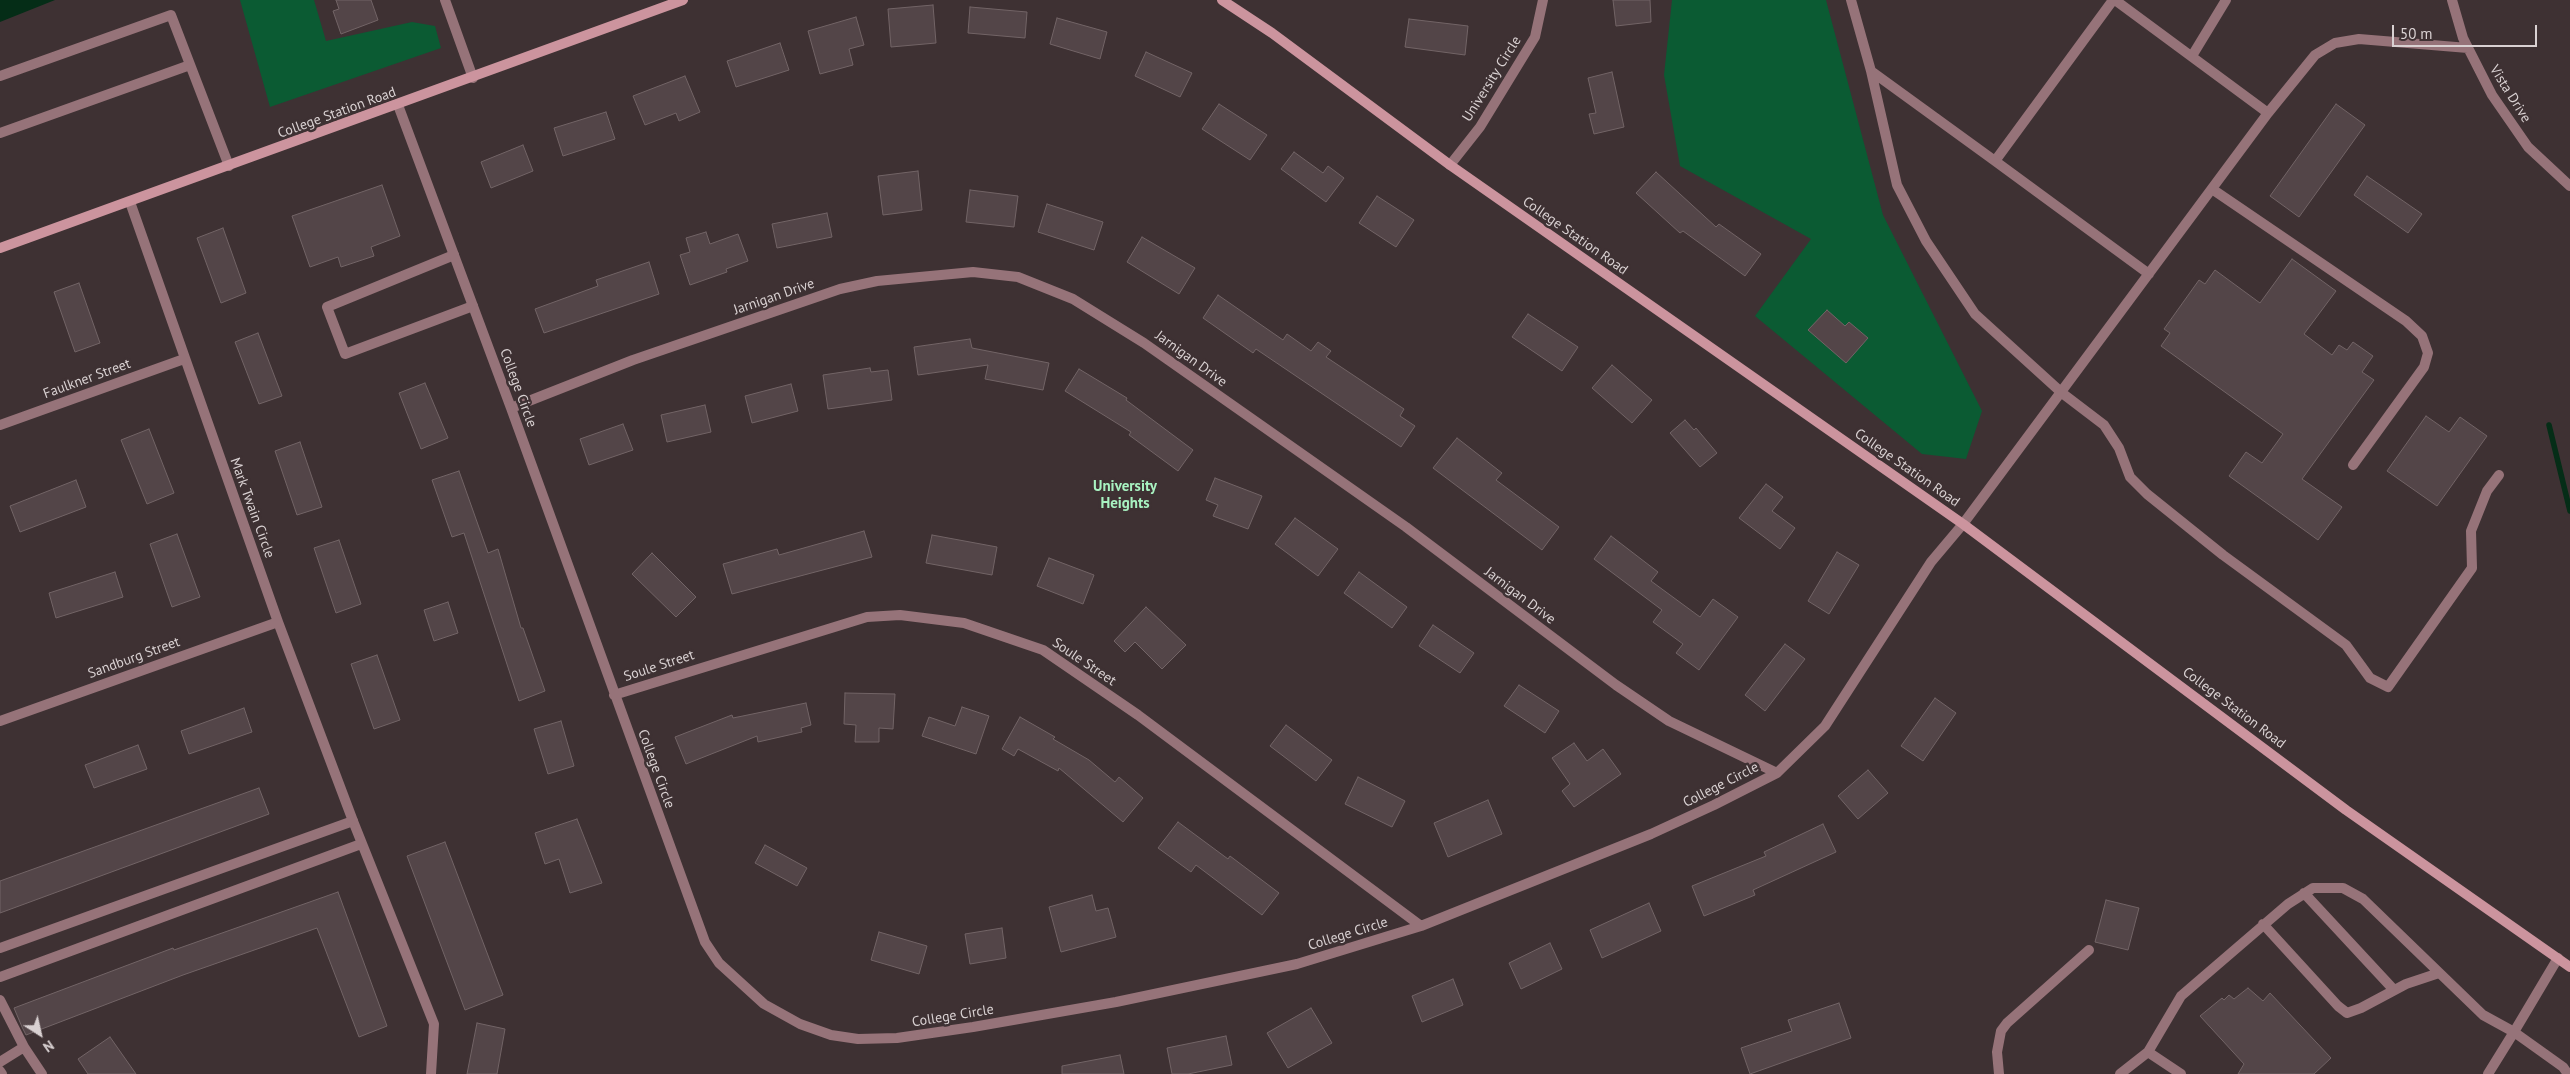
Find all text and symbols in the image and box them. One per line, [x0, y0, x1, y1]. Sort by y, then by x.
scale bar [2395, 15, 2540, 47]
text: 50 m [2400, 24, 2433, 43]
street label: University Circle [1459, 33, 1525, 125]
street label: Vista Drive [2486, 62, 2534, 126]
street label: College Station Road [276, 84, 398, 142]
street label: College Station Road [1519, 193, 1631, 279]
street label: Jarnigan Drive [731, 275, 817, 319]
street label: Jarnigan Drive [1152, 327, 1230, 391]
street label: College Circle [496, 346, 540, 430]
street label: Faulkner Street [41, 355, 133, 403]
street label: College Station Road [1851, 425, 1963, 511]
street label: Mark Twain Circle [226, 456, 278, 560]
district label: University Heights [1093, 478, 1157, 513]
street label: Jarnigan Drive [1481, 564, 1559, 628]
street label: Sandburg Street [86, 634, 182, 682]
street label: Soule Street [1049, 635, 1119, 689]
street label: Soule Street [622, 647, 696, 685]
street label: College Station Road [2179, 664, 2289, 752]
street label: College Circle [634, 727, 678, 811]
street label: College Circle [1680, 759, 1762, 811]
street label: College Circle [1306, 914, 1390, 954]
street label: College Circle [911, 1001, 995, 1031]
north arrow [15, 1009, 65, 1059]
text: N [40, 1036, 58, 1056]

